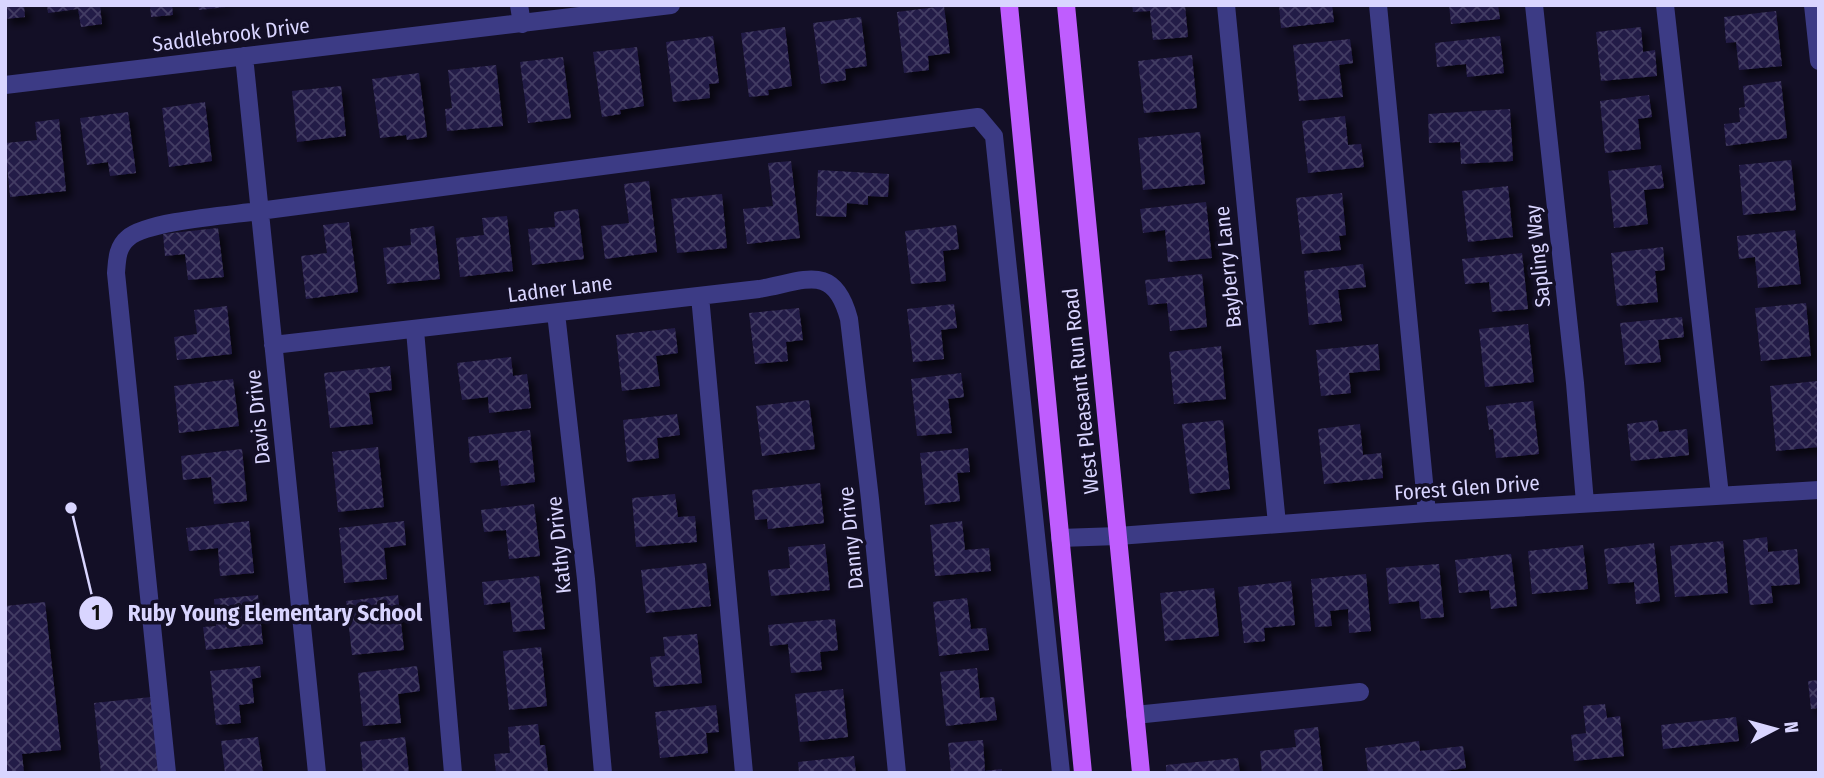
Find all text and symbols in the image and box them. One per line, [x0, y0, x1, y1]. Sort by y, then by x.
street label: Saddlebrook Drive [151, 12, 311, 58]
street label: Sapling Way [1520, 203, 1556, 309]
street label: Bayberry Lane [1209, 205, 1247, 329]
street label: Ladner Lane [506, 270, 614, 308]
street label: West Pleasant Run Road [1057, 287, 1105, 495]
street label: Davis Drive [240, 368, 276, 466]
street label: Forest Glen Drive [1393, 470, 1541, 506]
street label: Danny Drive [833, 485, 869, 591]
street label: Kathy Drive [541, 495, 577, 595]
callout: Ruby Young Elementary School [78, 591, 436, 635]
text: Ruby Young Elementary School [128, 599, 423, 627]
text: 1 [92, 600, 100, 626]
north arrow [1740, 694, 1810, 764]
text: N [1779, 720, 1803, 734]

